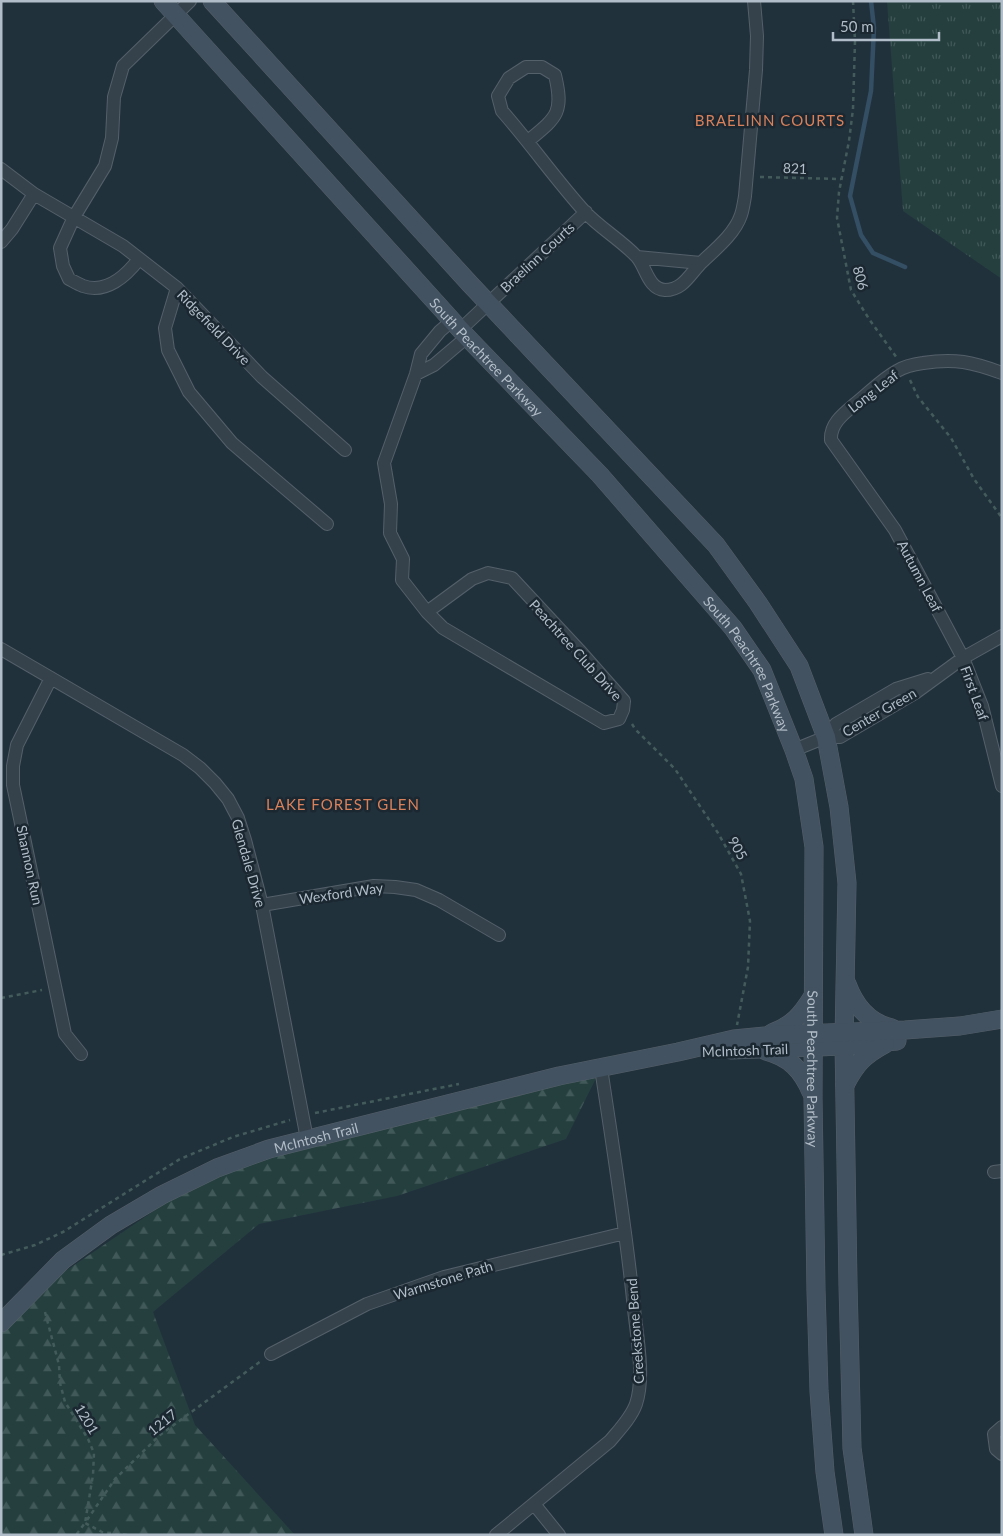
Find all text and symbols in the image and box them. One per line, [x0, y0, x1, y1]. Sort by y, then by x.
scale bar [833, 10, 939, 42]
text: 50 m [840, 17, 874, 35]
district label: BRAELINN COURTS [695, 111, 845, 129]
street label: 821 [783, 159, 807, 177]
street label: Braelinn Courts [496, 218, 578, 296]
street label: 806 [850, 264, 872, 292]
street label: Ridgefield Drive [174, 286, 254, 368]
street label: South Peachtree Parkway [427, 294, 548, 420]
street label: Long Leaf [844, 366, 902, 416]
street label: Autumn Leaf [894, 537, 946, 615]
street label: South Peachtree Parkway [700, 592, 795, 735]
street label: Peachtree Club Drive [526, 596, 626, 704]
street label: First Leaf [957, 663, 993, 723]
street label: Center Green [839, 684, 919, 740]
district label: LAKE FOREST GLEN [266, 795, 420, 813]
street label: Glendale Drive [228, 817, 270, 909]
street label: Shannon Run [13, 823, 47, 907]
street label: 905 [725, 833, 751, 863]
street label: Wexford Way [298, 879, 385, 907]
street label: South Peachtree Parkway [804, 990, 822, 1148]
street label: McIntosh Trail [702, 1040, 788, 1060]
street label: McIntosh Trail [272, 1118, 360, 1156]
street label: Warmstone Path [391, 1257, 495, 1303]
street label: Creekstone Bend [623, 1278, 647, 1384]
street label: 1201 [71, 1401, 103, 1437]
street label: 1217 [144, 1405, 180, 1439]

